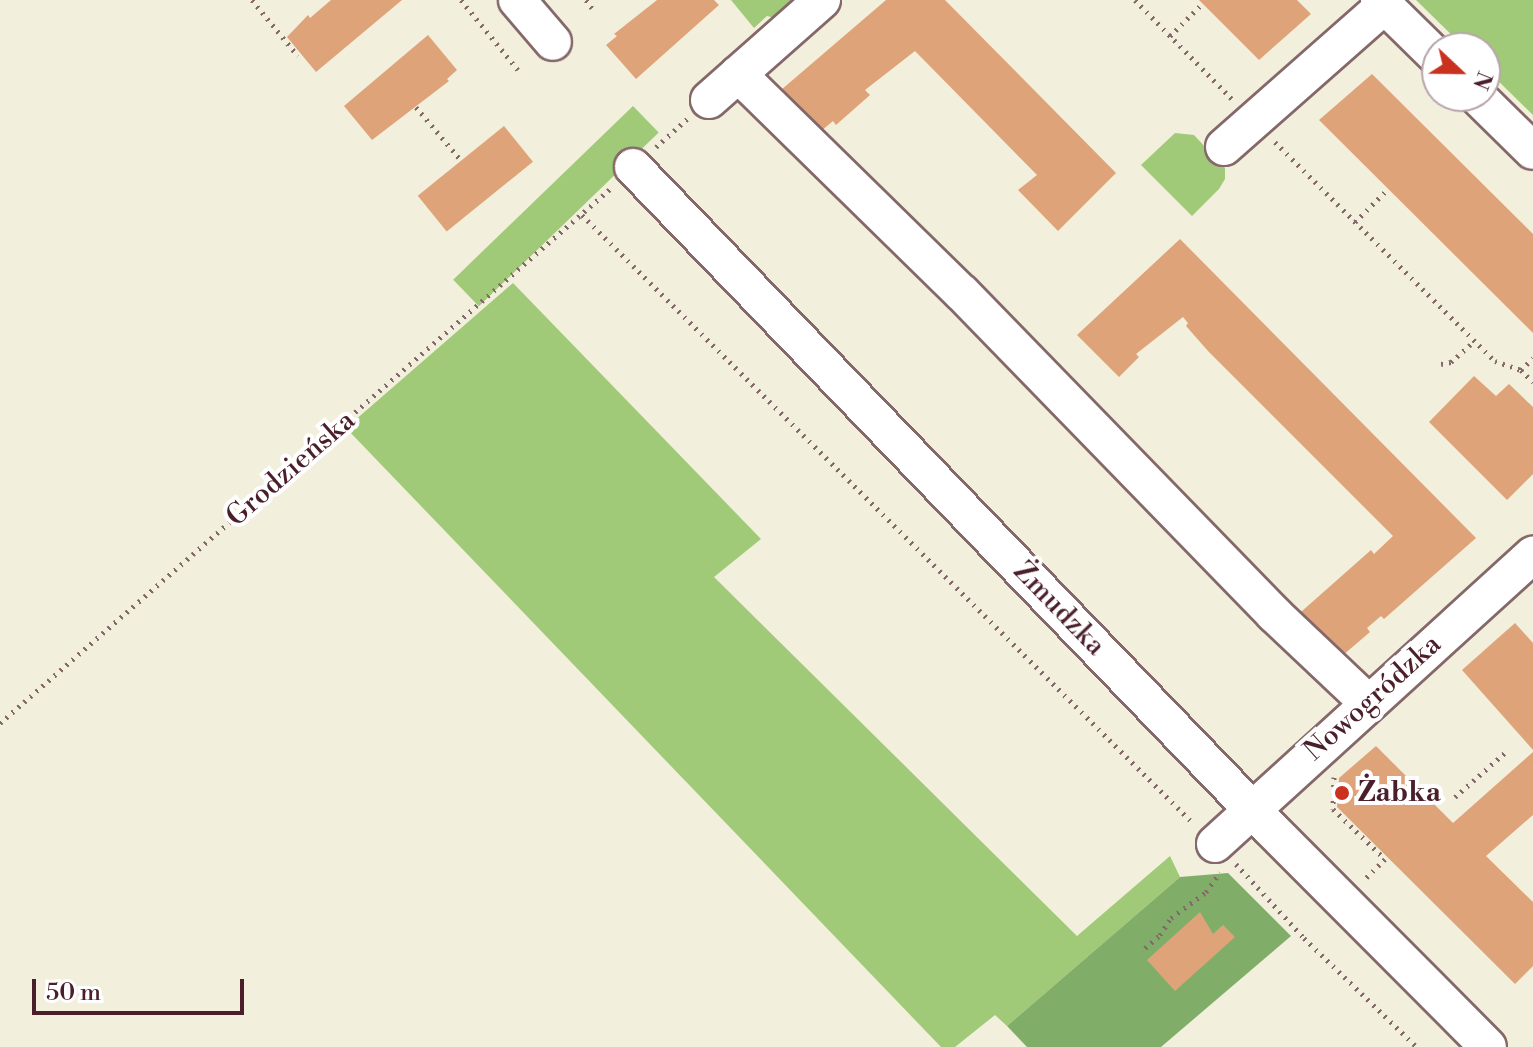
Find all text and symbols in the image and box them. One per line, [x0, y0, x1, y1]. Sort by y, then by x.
north arrow [1421, 32, 1501, 112]
text: N [1466, 67, 1498, 94]
street label: Grodzieńska [220, 404, 362, 534]
street label: Żmudzka [1006, 555, 1112, 663]
street label: Nowogródzka [1298, 628, 1448, 768]
place label: Żabka [1358, 776, 1441, 810]
marker: Żabka [1333, 784, 1351, 802]
scale bar [36, 963, 248, 1013]
text: 50 m [46, 978, 101, 1008]

